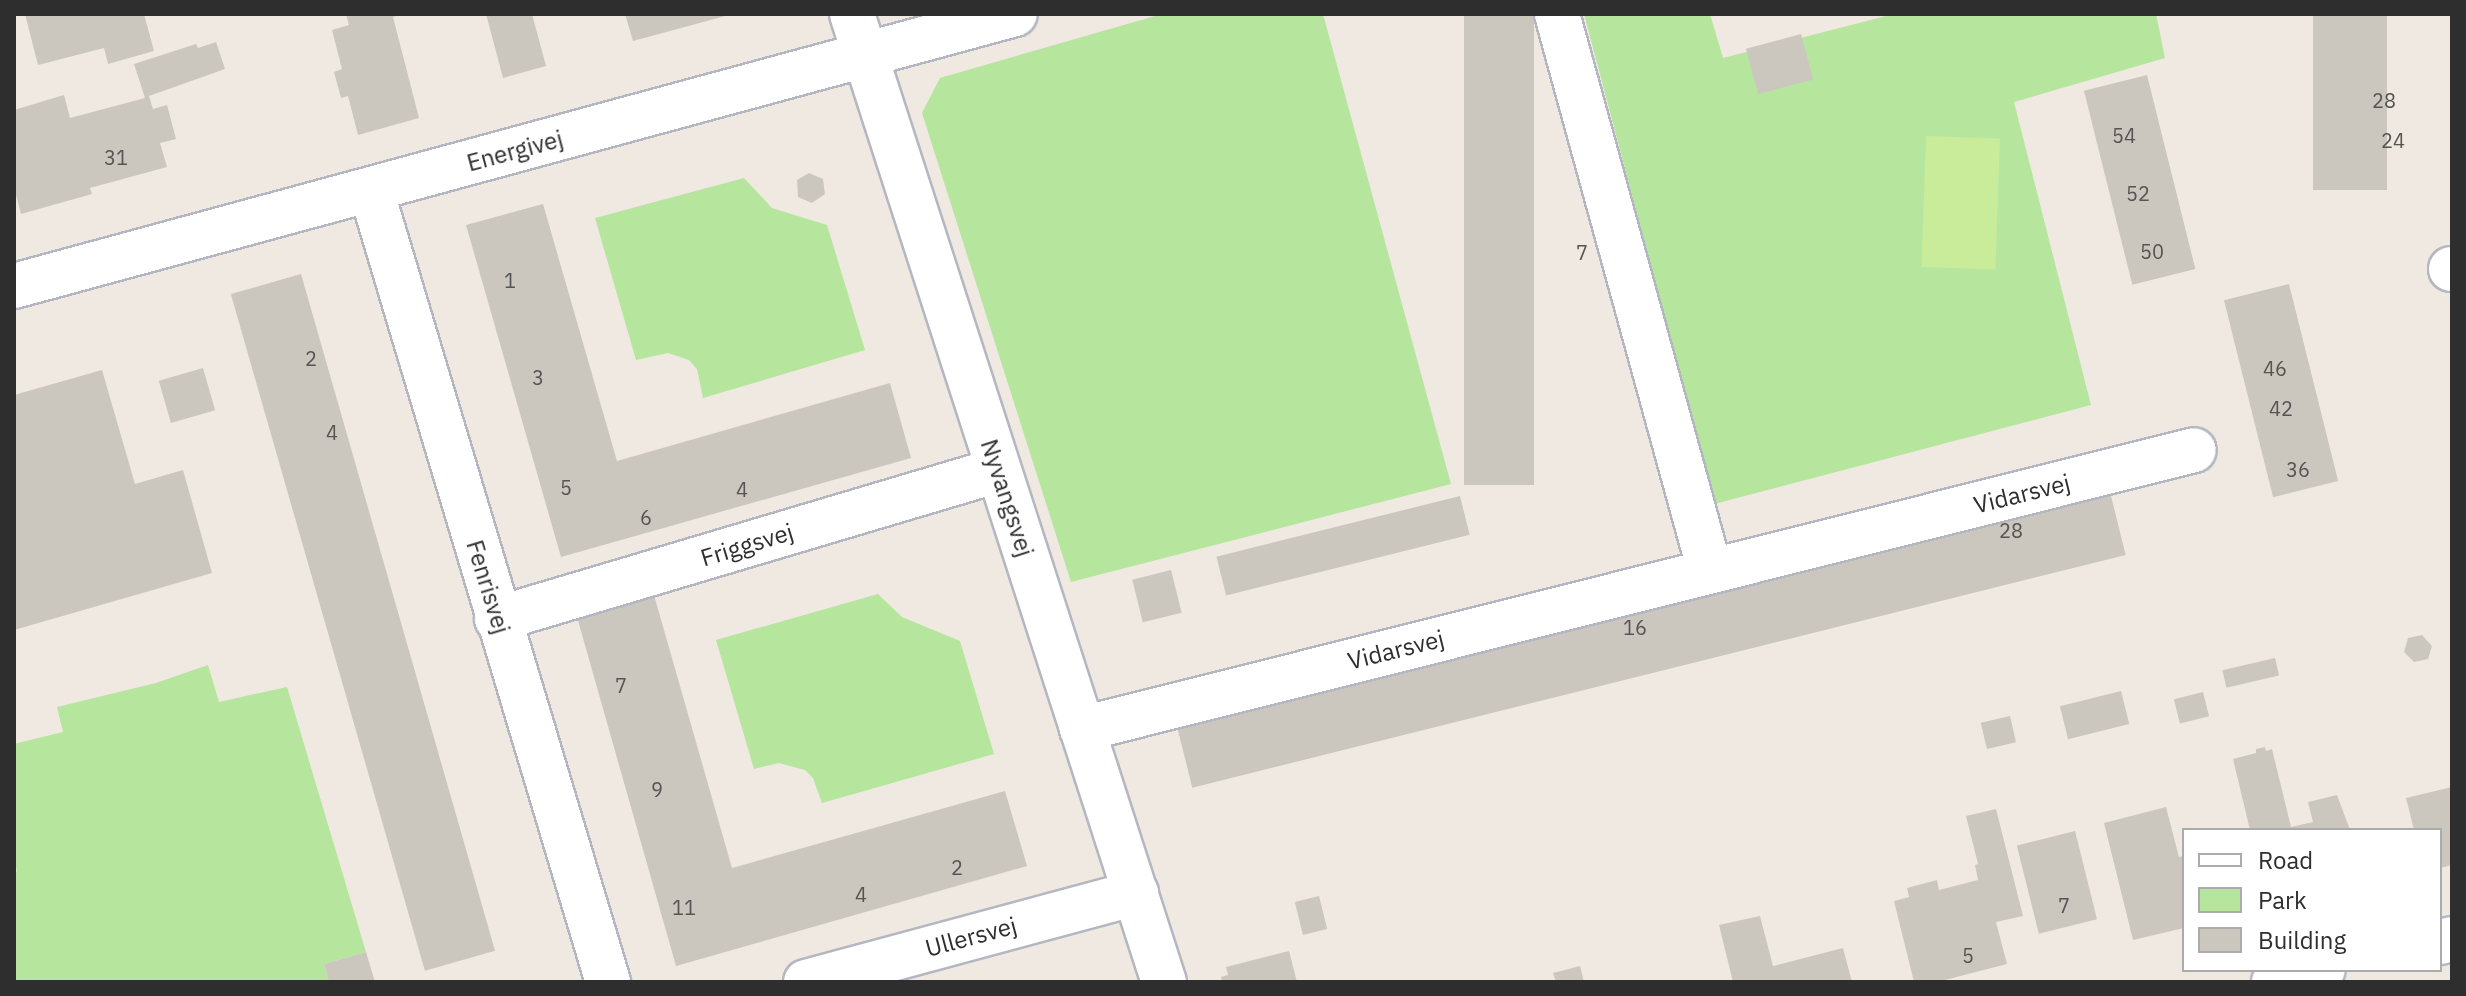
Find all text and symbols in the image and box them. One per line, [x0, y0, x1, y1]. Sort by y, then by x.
house number: 28 [2372, 88, 2396, 112]
house number: 54 [2112, 123, 2136, 147]
street label: Energivej [464, 124, 566, 178]
house number: 24 [2381, 128, 2405, 152]
house number: 31 [104, 145, 128, 169]
house number: 52 [2126, 181, 2150, 205]
house number: 50 [2140, 239, 2164, 263]
house number: 7 [1576, 240, 1588, 264]
house number: 1 [504, 268, 516, 292]
house number: 2 [305, 346, 317, 370]
house number: 46 [2263, 356, 2287, 380]
house number: 3 [532, 365, 544, 389]
house number: 42 [2269, 396, 2293, 420]
house number: 4 [326, 420, 338, 444]
street label: Nyvangsvej [974, 436, 1040, 560]
house number: 36 [2286, 457, 2310, 481]
street label: Vidarsvej [1971, 468, 2073, 520]
house number: 5 [560, 475, 572, 499]
house number: 4 [736, 477, 748, 501]
house number: 6 [640, 505, 652, 529]
street label: Friggsvej [697, 517, 797, 573]
house number: 28 [1999, 518, 2023, 542]
street label: Fenrisvej [460, 537, 516, 637]
house number: 16 [1623, 615, 1647, 639]
street label: Vidarsvej [1345, 624, 1447, 676]
house number: 7 [615, 673, 627, 697]
house number: 9 [651, 777, 663, 801]
legend [2182, 828, 2442, 972]
text: Road [2258, 844, 2313, 876]
house number: 2 [951, 855, 963, 879]
house number: 4 [855, 882, 867, 906]
text: Park [2258, 884, 2307, 916]
house number: 7 [2058, 893, 2070, 917]
house number: 11 [672, 895, 696, 919]
street label: Ullersvej [922, 911, 1020, 963]
text: Building [2258, 924, 2346, 956]
house number: 5 [1962, 943, 1974, 967]

